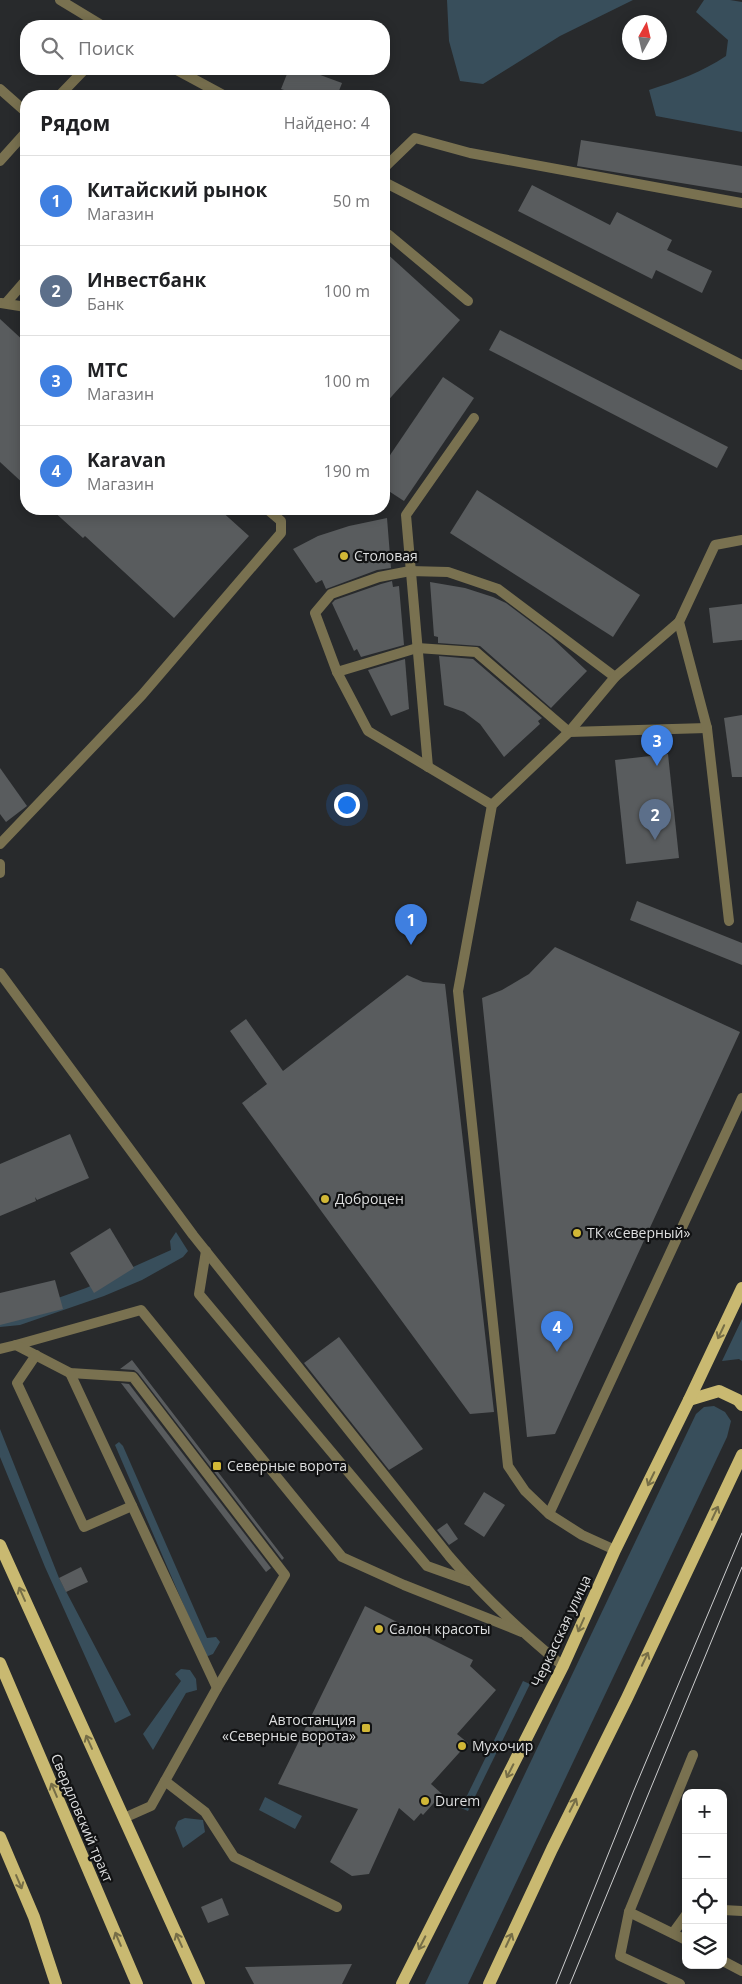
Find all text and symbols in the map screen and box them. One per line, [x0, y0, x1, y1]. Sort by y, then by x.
north arrow [622, 15, 667, 60]
search box [20, 20, 390, 75]
icon: search [38, 34, 66, 62]
text: Поиск [78, 35, 134, 61]
text: Рядом [40, 109, 110, 137]
text: Найдено: 4 [284, 112, 370, 134]
text: Китайский рынок [87, 177, 267, 203]
text: 1 [51, 190, 61, 212]
text: 50 m [333, 190, 370, 212]
text: Магазин [87, 203, 154, 225]
text: Инвестбанк [87, 267, 206, 293]
text: 2 [51, 280, 61, 302]
text: 100 m [324, 280, 370, 302]
text: Банк [87, 293, 124, 315]
text: МТС [87, 357, 128, 383]
text: 3 [51, 370, 61, 392]
text: 100 m [324, 370, 370, 392]
text: Магазин [87, 383, 154, 405]
text: Karavan [87, 447, 166, 473]
text: 4 [51, 460, 61, 482]
text: 190 m [324, 460, 370, 482]
text: Магазин [87, 473, 154, 495]
place label: Столовая [354, 546, 418, 565]
marker: Столовая [338, 550, 350, 562]
pin: 3 [641, 725, 673, 766]
your location [334, 792, 360, 818]
pin: 2 [639, 799, 671, 840]
pin: 1 [395, 904, 427, 945]
place label: Доброцен [335, 1189, 404, 1208]
marker: Доброцен [319, 1193, 331, 1205]
place label: ТК «Северный» [587, 1223, 690, 1242]
marker: ТК «Северный» [571, 1227, 583, 1239]
pin: 4 [541, 1311, 573, 1352]
one-way arrow [716, 1324, 726, 1339]
place label: Северные ворота [227, 1456, 347, 1475]
marker: Северные ворота [211, 1460, 223, 1472]
one-way arrow [646, 1471, 656, 1486]
one-way arrow [711, 1506, 720, 1521]
street label: Черкасская улица [526, 1572, 595, 1690]
one-way arrow [17, 1587, 27, 1602]
one-way arrow [576, 1617, 586, 1632]
place label: Салон красоты [389, 1619, 491, 1638]
marker: Салон красоты [373, 1623, 385, 1635]
one-way arrow [640, 1652, 650, 1667]
place label: Автостанция «Северные ворота» [222, 1710, 356, 1745]
marker: Автостанция «Северные ворота» [360, 1722, 372, 1734]
one-way arrow [84, 1735, 94, 1750]
place label: Мухочир [472, 1736, 533, 1755]
marker: Мухочир [456, 1740, 468, 1752]
street label: Свердловский тракт [47, 1751, 118, 1885]
one-way arrow [505, 1763, 514, 1778]
one-way arrow [48, 1783, 58, 1798]
map controls [682, 1789, 727, 1969]
button: + [682, 1789, 727, 1834]
place label: Durem [435, 1791, 480, 1810]
marker: Durem [419, 1795, 431, 1807]
one-way arrow [569, 1798, 579, 1813]
button: − [682, 1834, 727, 1879]
one-way arrow [15, 1873, 24, 1889]
button: locate [682, 1879, 727, 1924]
button: layers [682, 1924, 727, 1969]
one-way arrow [112, 1932, 122, 1947]
one-way arrow [174, 1933, 183, 1948]
one-way arrow [505, 1933, 515, 1948]
one-way arrow [417, 1935, 426, 1950]

